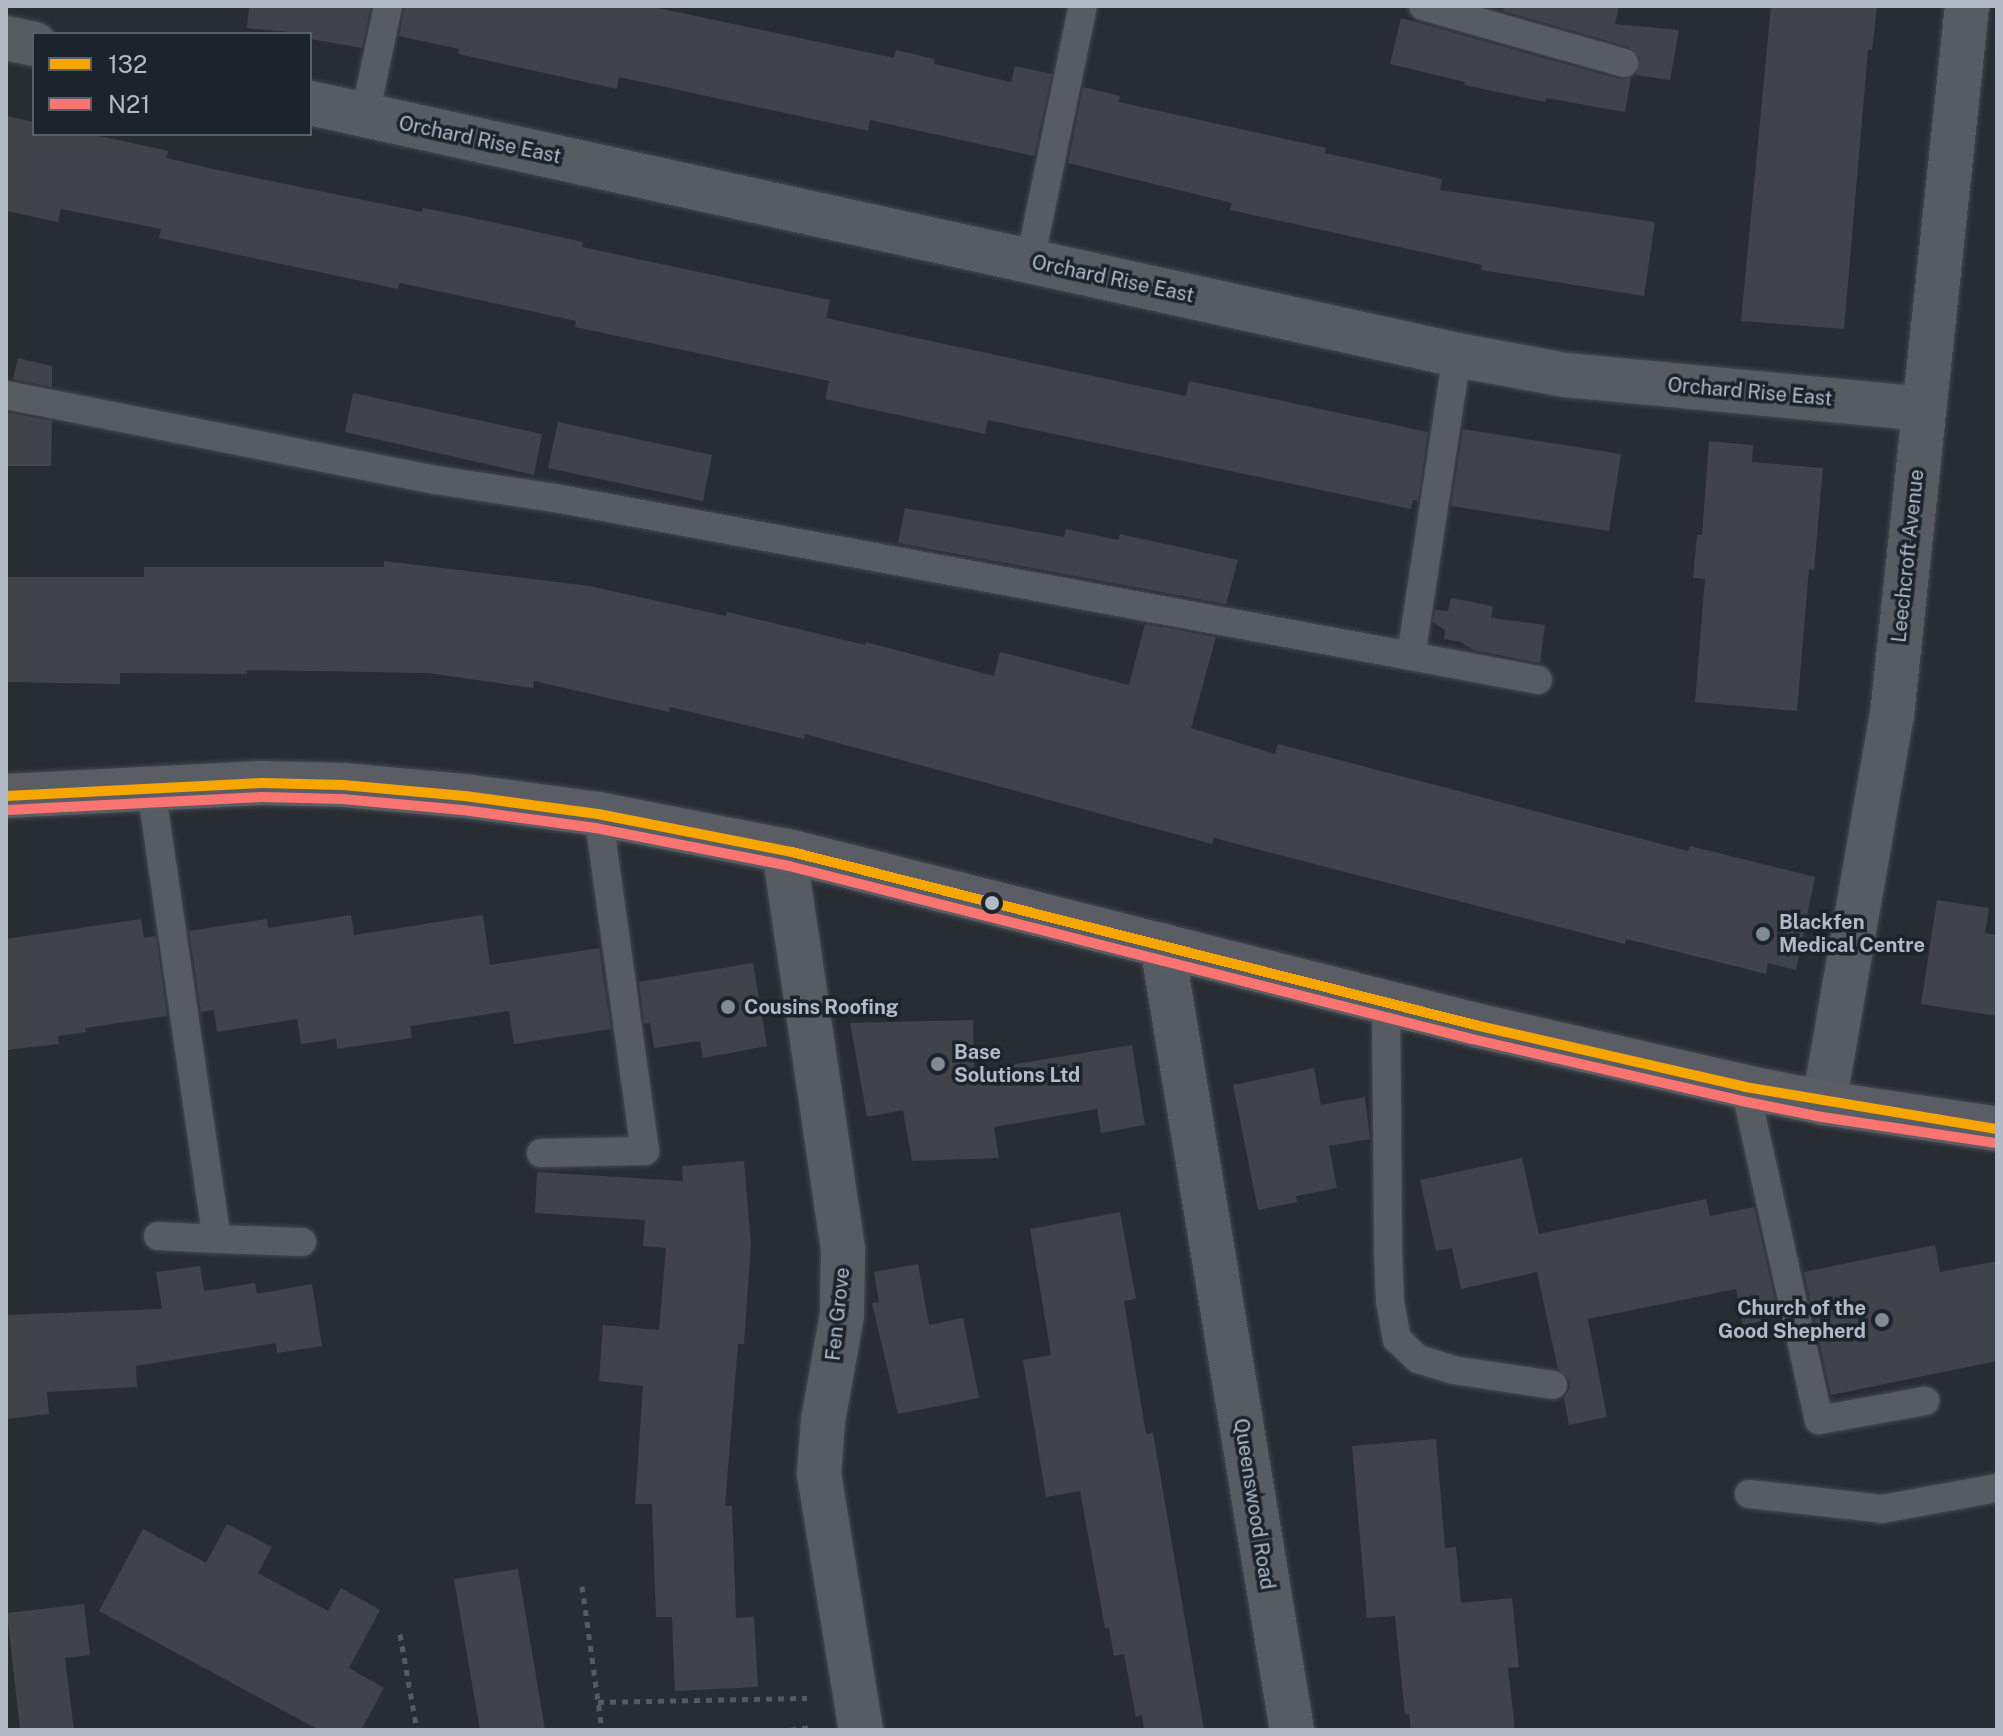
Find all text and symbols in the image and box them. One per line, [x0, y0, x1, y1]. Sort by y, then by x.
legend [32, 32, 312, 136]
text: 132 [108, 50, 147, 78]
text: N21 [108, 90, 150, 118]
street label: Orchard Rise East [397, 111, 563, 169]
street label: Orchard Rise East [1030, 250, 1196, 308]
street label: Orchard Rise East [1667, 373, 1833, 411]
street label: Leechcroft Avenue [1887, 468, 1929, 644]
unlabelled marker [984, 895, 1000, 911]
place label: Blackfen Medical Centre [1779, 910, 1925, 957]
marker: Blackfen Medical Centre [1754, 925, 1772, 943]
place label: Cousins Roofing [744, 995, 898, 1019]
marker: Cousins Roofing [719, 998, 737, 1016]
place label: Base Solutions Ltd [954, 1040, 1080, 1087]
marker: Base Solutions Ltd [929, 1055, 947, 1073]
street label: Fen Grove [821, 1266, 855, 1362]
place label: Church of the Good Shepherd [1718, 1296, 1866, 1343]
marker: Church of the Good Shepherd [1873, 1311, 1891, 1329]
street label: Queenswood Road [1229, 1417, 1279, 1591]

